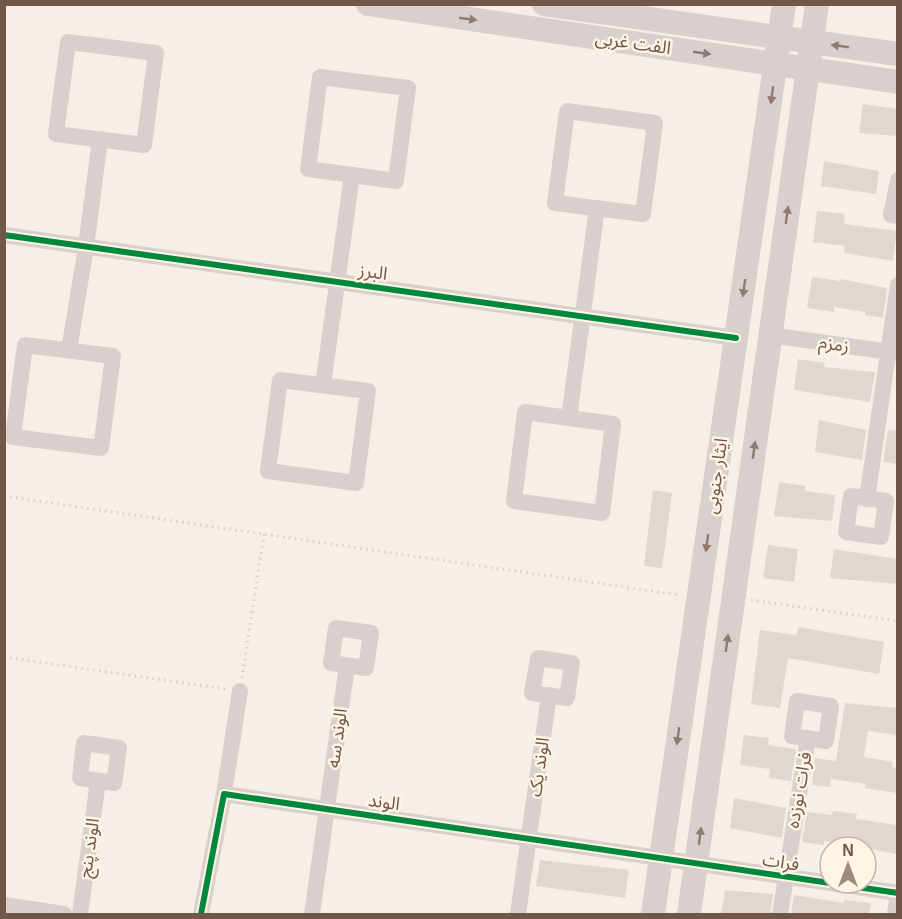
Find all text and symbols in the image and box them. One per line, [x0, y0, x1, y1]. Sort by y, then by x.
one-way arrow [458, 14, 477, 23]
street label: الفت غربی [594, 28, 672, 59]
one-way arrow [830, 41, 849, 50]
one-way arrow [693, 49, 712, 58]
one-way arrow [767, 86, 776, 105]
one-way arrow [782, 205, 791, 224]
street label: البرز [356, 260, 389, 285]
one-way arrow [739, 279, 748, 298]
street label: زمزم [817, 332, 850, 360]
street label: ایثار جنوبی [701, 437, 732, 515]
one-way arrow [750, 440, 759, 459]
one-way arrow [702, 534, 711, 553]
one-way arrow [722, 633, 731, 652]
street label: الوند سه [323, 707, 352, 769]
one-way arrow [674, 727, 683, 746]
street label: الوند یک [525, 736, 554, 798]
street label: فرات نوزده [782, 750, 817, 830]
street label: الوند [367, 790, 401, 815]
street label: الوند پنج [75, 817, 106, 880]
one-way arrow [695, 826, 705, 845]
north arrow [818, 835, 878, 895]
text: N [842, 842, 854, 859]
street label: فرات [761, 849, 801, 876]

